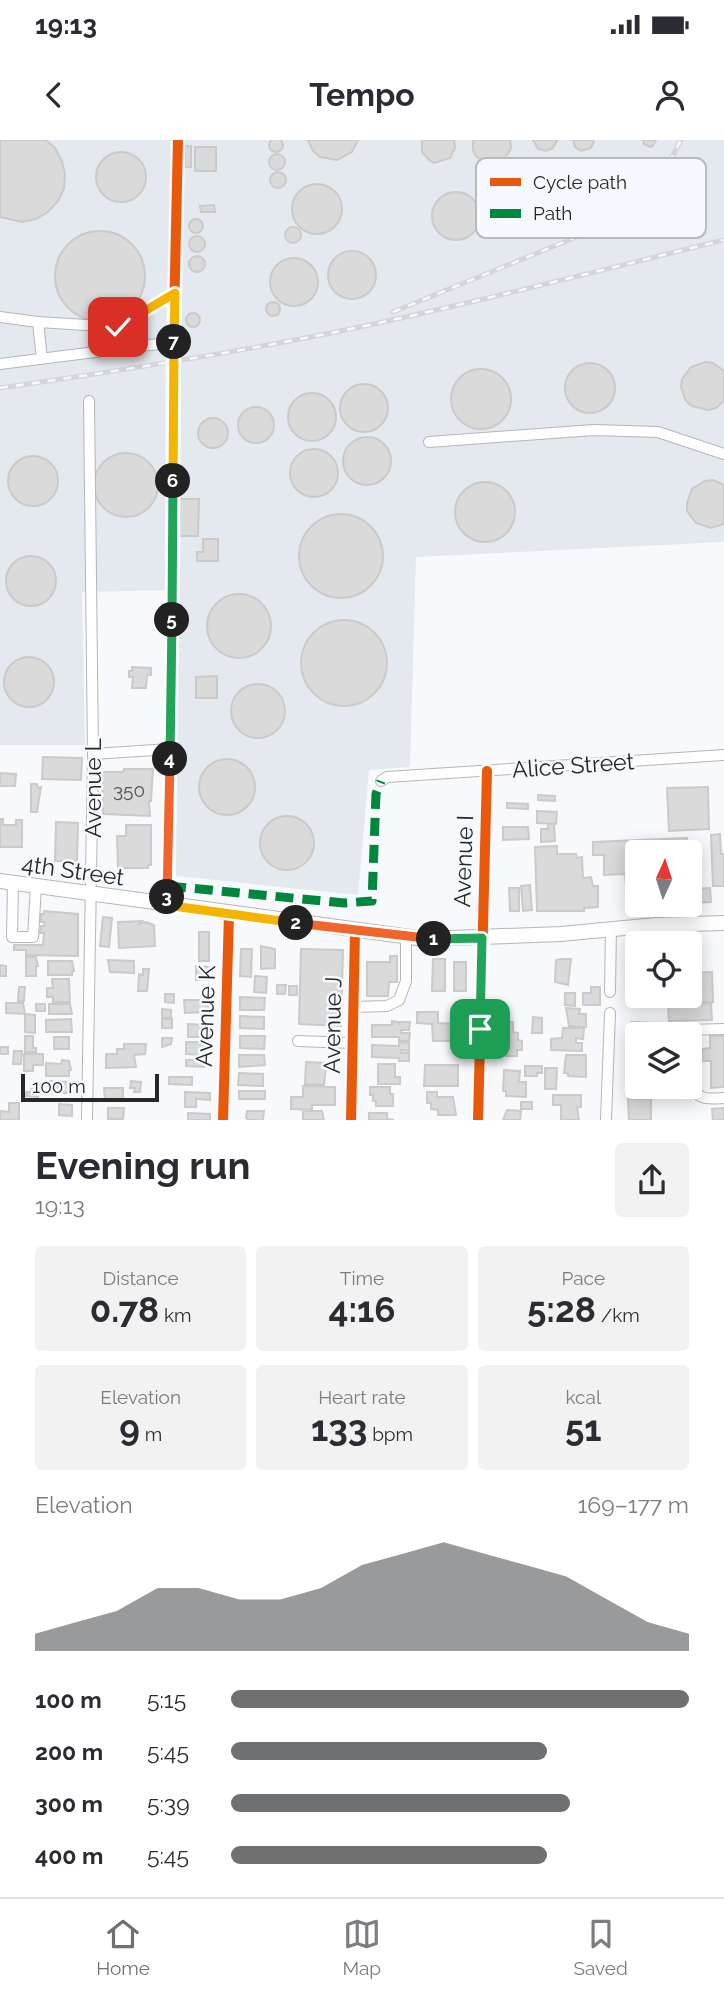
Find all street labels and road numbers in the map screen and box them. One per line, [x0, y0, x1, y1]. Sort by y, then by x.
street label: Avenue L [79, 737, 106, 838]
street label: Alice Street [511, 747, 635, 783]
street label: Avenue I [448, 814, 478, 908]
street label: 4th Street [20, 849, 126, 891]
street label: Avenue K [190, 965, 220, 1067]
street label: Avenue J [318, 976, 346, 1074]

